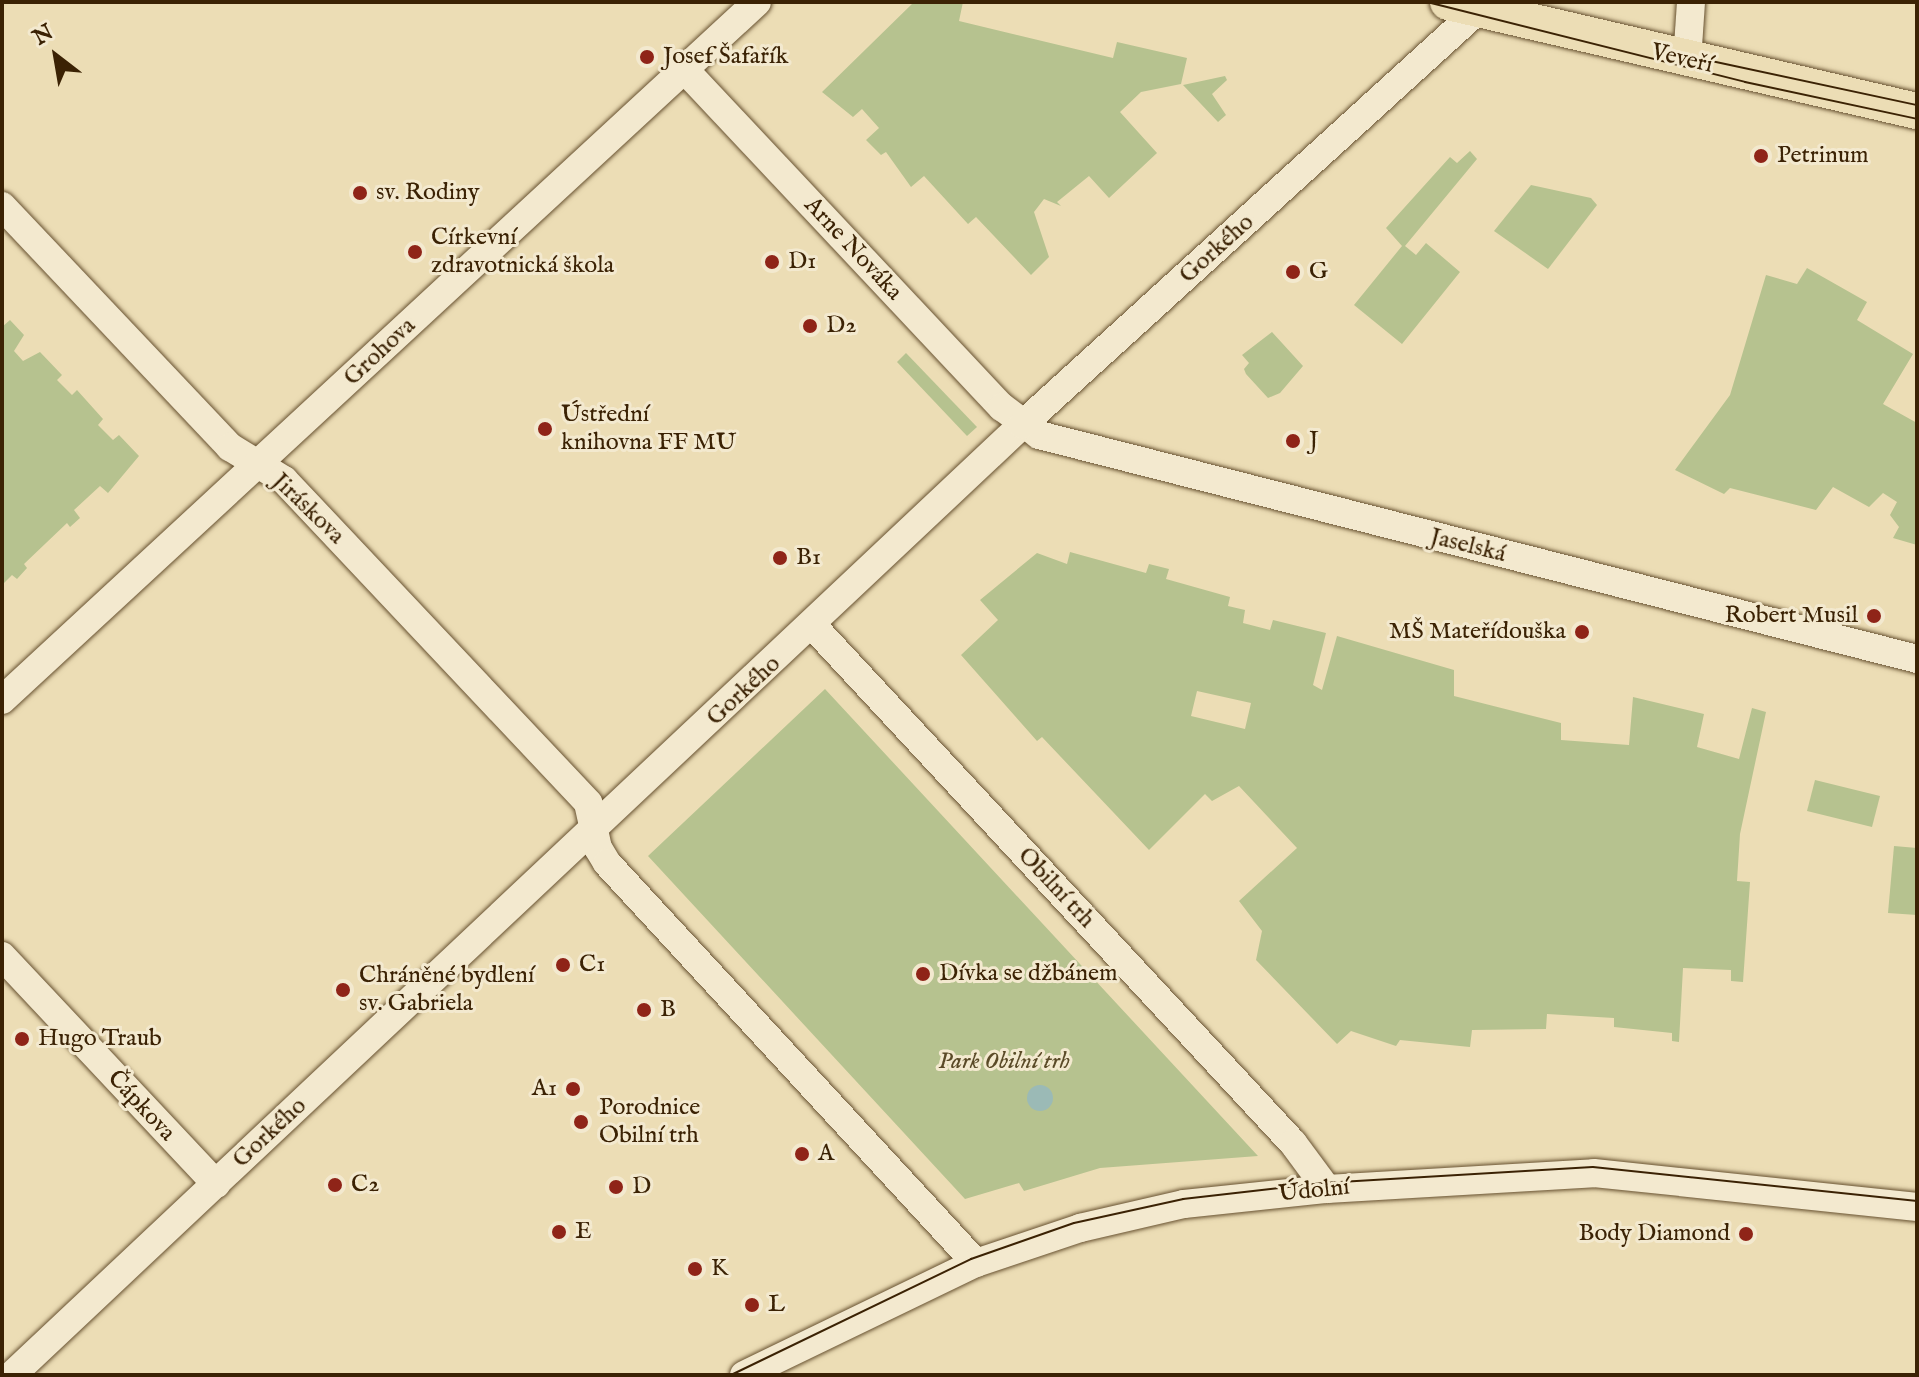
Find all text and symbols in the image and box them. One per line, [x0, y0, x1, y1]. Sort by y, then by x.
north arrow [16, 16, 96, 96]
text: N [28, 19, 59, 52]
street label: Veveří [1648, 38, 1716, 80]
place label: Josef Šafařík [663, 43, 788, 71]
marker: Josef Šafařík [638, 48, 656, 66]
place label: Petrinum [1777, 142, 1869, 170]
marker: Petrinum [1752, 147, 1770, 165]
place label: sv. Rodiny [376, 179, 480, 207]
marker: sv. Rodiny [351, 184, 369, 202]
street label: Arne Nováka [798, 191, 908, 307]
street label: Gorkého [1174, 208, 1260, 290]
place label: Církevní zdravotnická škola [431, 224, 614, 280]
marker: Církevní zdravotnická škola [406, 243, 424, 261]
place label: D1 [788, 248, 816, 276]
marker: D1 [763, 253, 781, 271]
place label: G [1309, 258, 1328, 286]
marker: G [1284, 263, 1302, 281]
street label: Grohova [338, 312, 422, 392]
place label: D2 [826, 312, 857, 340]
marker: D2 [801, 317, 819, 335]
place label: Ústřední knihovna FF MU [561, 401, 736, 457]
marker: Ústřední knihovna FF MU [536, 420, 554, 438]
place label: J [1309, 427, 1319, 455]
marker: J [1284, 432, 1302, 450]
street label: Jiráskova [266, 467, 350, 551]
street label: Jaselská [1427, 523, 1509, 569]
place label: B1 [796, 544, 821, 572]
marker: B1 [771, 549, 789, 567]
place label: Robert Musil [1725, 602, 1858, 630]
marker: Robert Musil [1865, 607, 1883, 625]
place label: MŠ Mateřídouška [1389, 618, 1566, 646]
marker: MŠ Mateřídouška [1573, 623, 1591, 641]
street label: Gorkého [701, 650, 787, 732]
street label: Obilní trh [1011, 842, 1101, 934]
place label: C1 [579, 951, 605, 979]
marker: C1 [554, 956, 572, 974]
place label: Dívka se džbánem [939, 960, 1118, 988]
place label: Chráněné bydlení sv. Gabriela [359, 962, 534, 1018]
marker: Dívka se džbánem [914, 965, 932, 983]
marker: Chráněné bydlení sv. Gabriela [334, 981, 352, 999]
place label: B [660, 996, 676, 1024]
marker: B [635, 1001, 653, 1019]
place label: Hugo Traub [38, 1025, 162, 1053]
marker: Hugo Traub [13, 1030, 31, 1048]
park label: Park Obilní trh [938, 1048, 1070, 1076]
street label: Čápkova [101, 1064, 181, 1148]
place label: A1 [532, 1075, 557, 1103]
marker: A1 [564, 1080, 582, 1098]
street label: Gorkého [227, 1092, 313, 1174]
place label: Porodnice Obilní trh [599, 1094, 700, 1150]
marker: Porodnice Obilní trh [570, 1111, 592, 1133]
place label: A [818, 1140, 834, 1168]
marker: A [793, 1145, 811, 1163]
place label: C2 [351, 1171, 379, 1199]
place label: D [632, 1173, 651, 1201]
street label: Údolní [1277, 1173, 1351, 1209]
marker: C2 [326, 1176, 344, 1194]
marker: D [607, 1178, 625, 1196]
place label: E [575, 1218, 592, 1246]
place label: Body Diamond [1578, 1220, 1730, 1248]
marker: E [550, 1223, 568, 1241]
marker: Body Diamond [1737, 1225, 1755, 1243]
place label: K [711, 1255, 728, 1283]
marker: K [686, 1260, 704, 1278]
place label: L [768, 1291, 785, 1319]
marker: L [743, 1296, 761, 1314]

